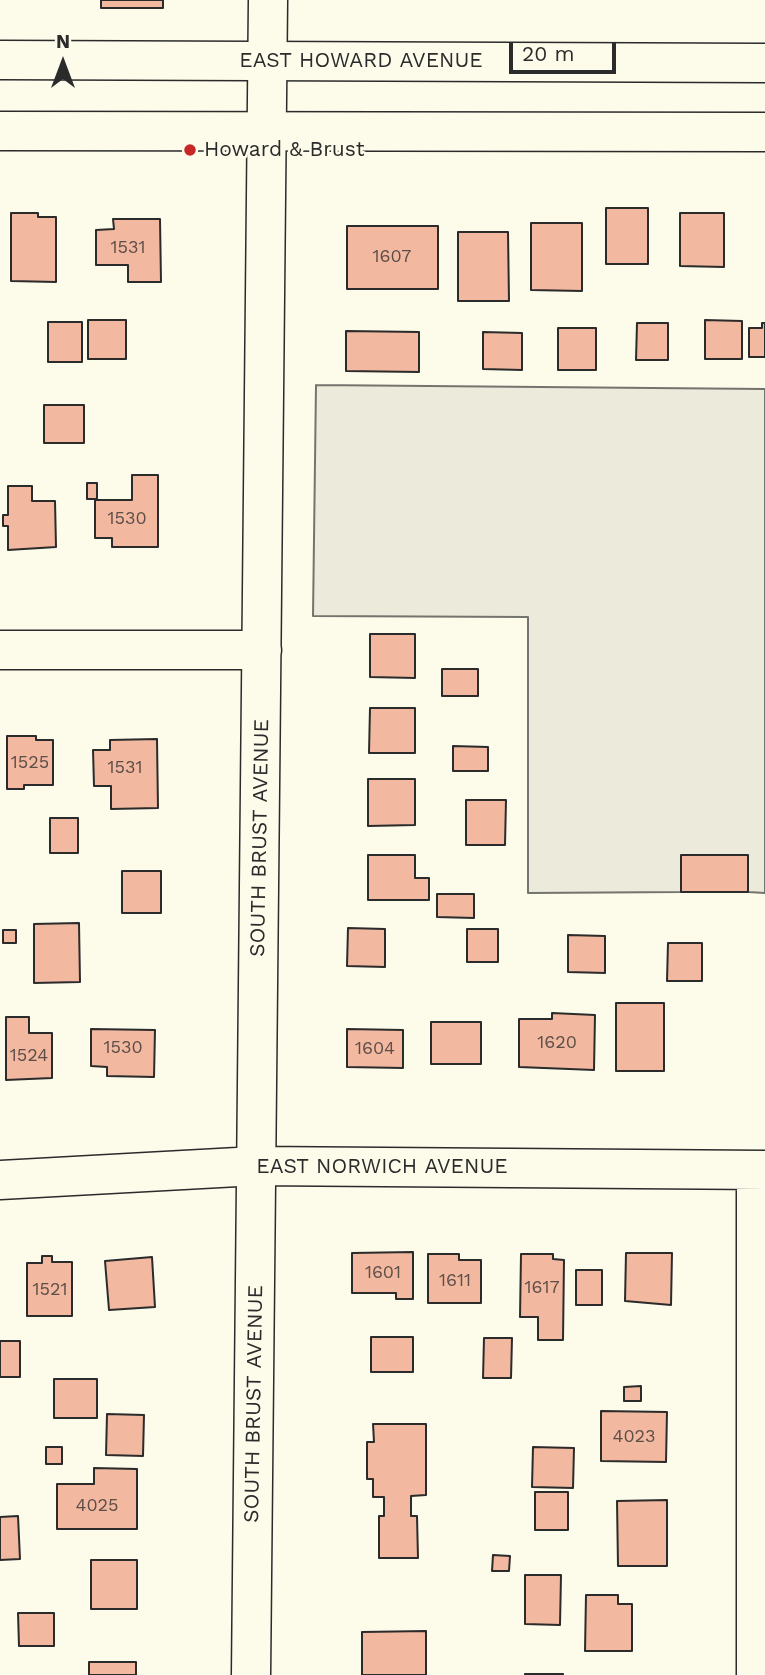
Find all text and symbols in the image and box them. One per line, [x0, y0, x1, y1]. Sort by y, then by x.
north arrow [28, 28, 98, 98]
scale bar [513, 28, 620, 72]
text: N [56, 30, 70, 53]
text: 20 m [522, 41, 574, 66]
street label: EAST HOWARD AVENUE [239, 48, 483, 74]
place label: Howard & Brust [204, 137, 365, 163]
marker: Howard & Brust [182, 142, 198, 158]
house number: 1531 [110, 237, 146, 259]
house number: 1607 [373, 246, 411, 268]
house number: 1530 [107, 508, 147, 530]
street label: SOUTH BRUST AVENUE [245, 719, 275, 957]
house number: 1525 [11, 752, 49, 774]
house number: 1531 [107, 757, 143, 779]
house number: 1620 [537, 1032, 577, 1054]
house number: 1530 [103, 1037, 143, 1059]
house number: 1604 [355, 1038, 395, 1060]
house number: 1524 [10, 1045, 48, 1067]
street label: EAST NORWICH AVENUE [256, 1154, 508, 1180]
house number: 1601 [365, 1262, 401, 1284]
house number: 1611 [439, 1270, 471, 1292]
house number: 1617 [524, 1277, 560, 1299]
house number: 1521 [32, 1279, 68, 1301]
street label: SOUTH BRUST AVENUE [239, 1285, 269, 1523]
house number: 4023 [612, 1426, 656, 1448]
house number: 4025 [75, 1495, 119, 1517]

